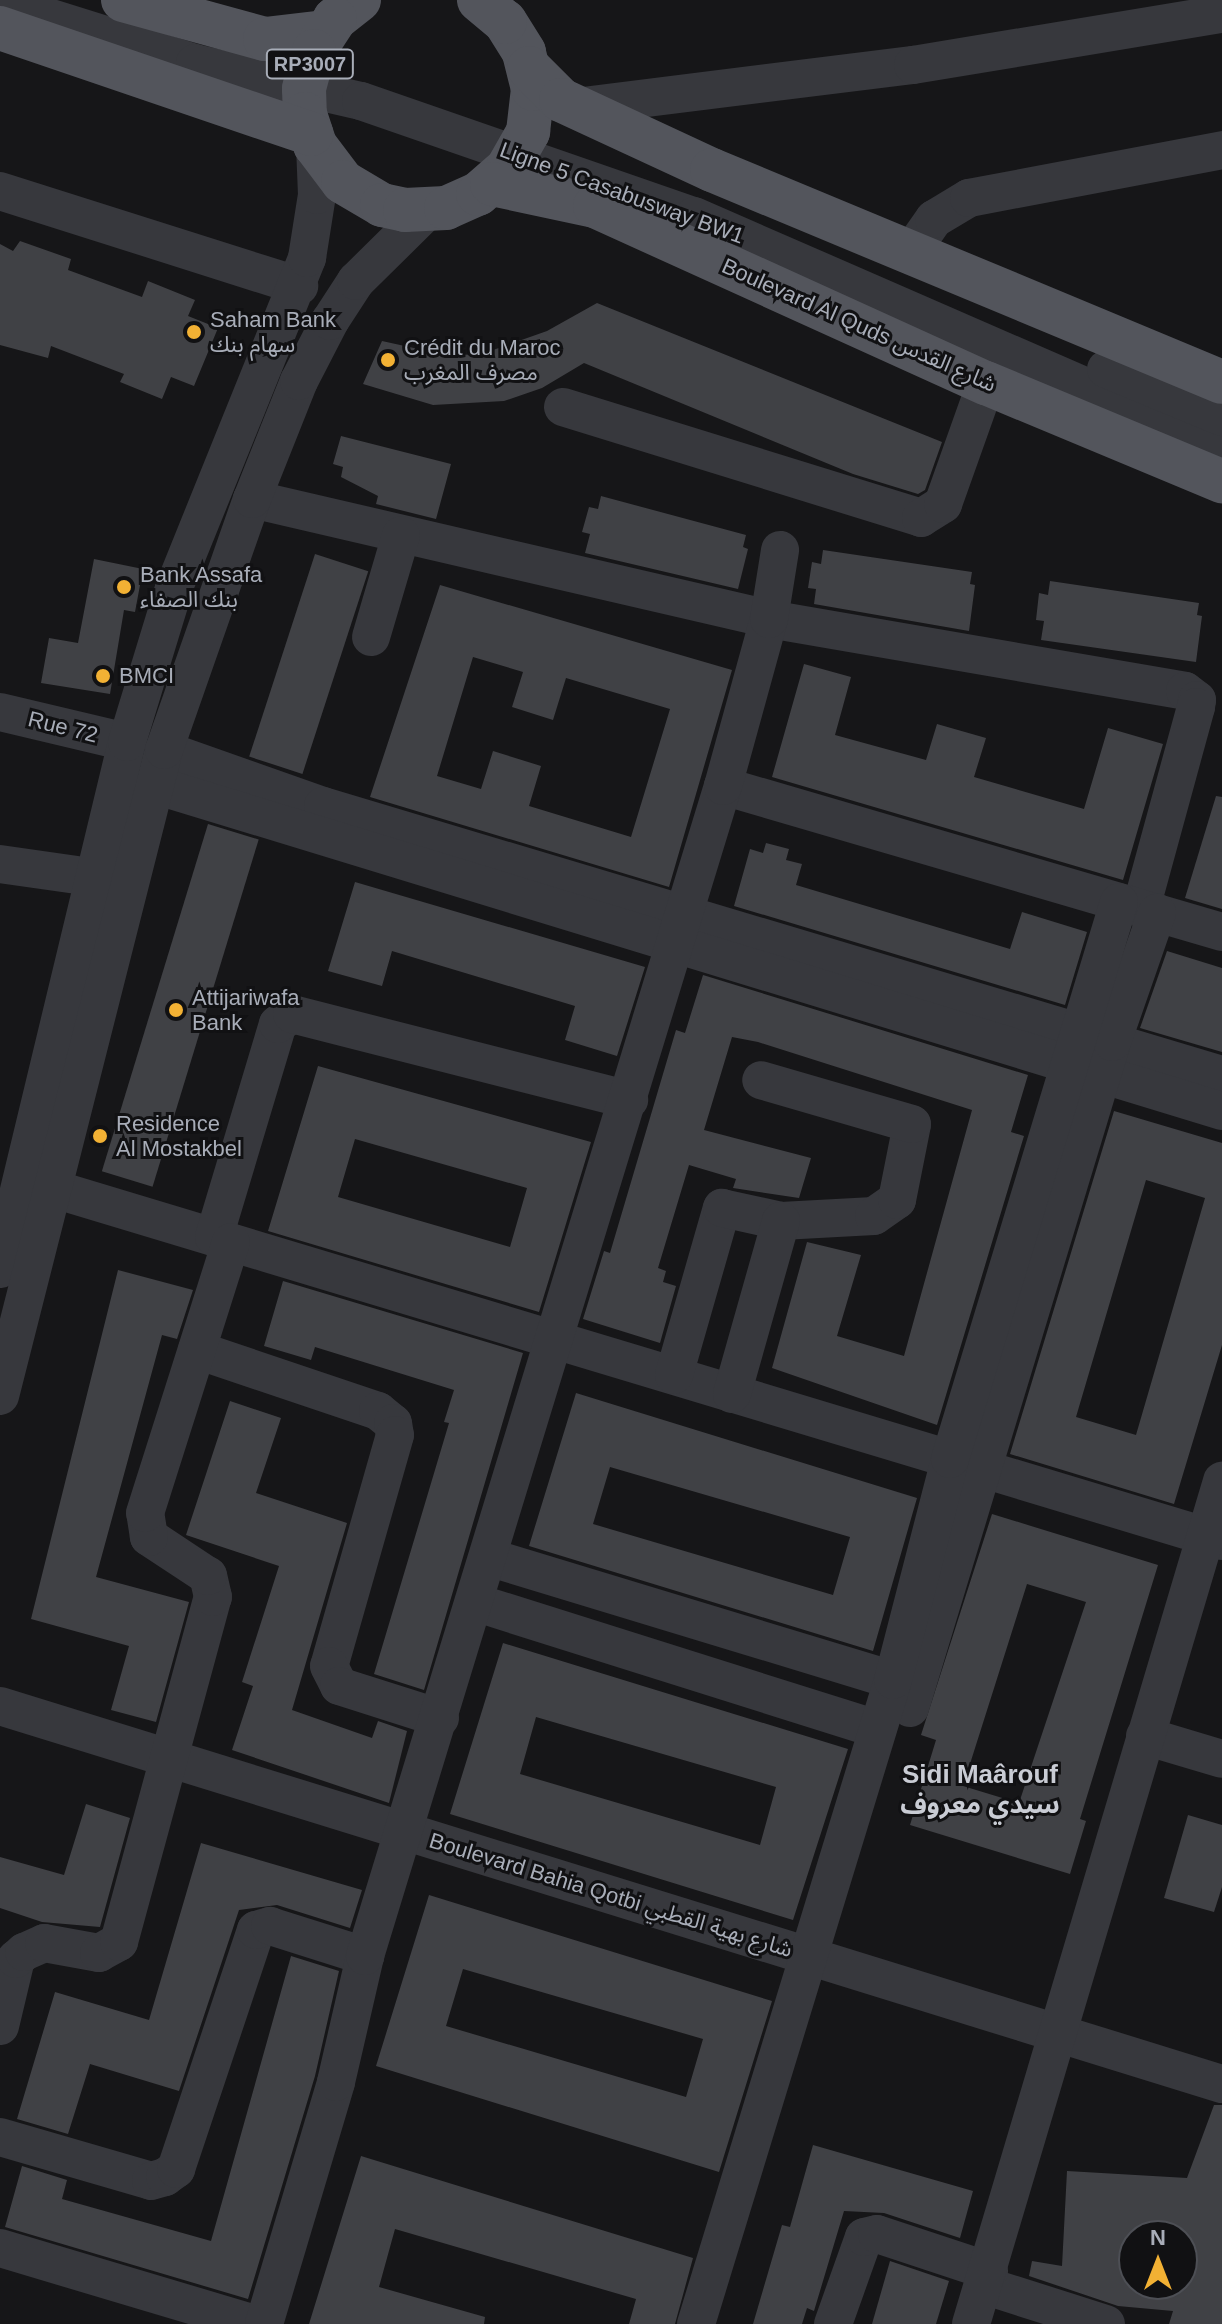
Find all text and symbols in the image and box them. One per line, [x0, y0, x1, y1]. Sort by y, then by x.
road number: RP3007 [264, 48, 356, 80]
street label: Ligne 5 Casabusway BW1 [496, 136, 748, 250]
street label: Boulevard Al Quds شارع القدس [717, 252, 1001, 398]
place label: Saham Bank سهام بنك [210, 306, 336, 358]
marker: Saham Bank سهام بنك [185, 323, 203, 341]
place label: Crédit du Maroc مصرف المغرب [404, 334, 561, 386]
marker: Crédit du Maroc مصرف المغرب [379, 351, 397, 369]
place label: Bank Assafa بنك الصفاء [140, 561, 264, 612]
marker: Bank Assafa بنك الصفاء [115, 578, 133, 596]
place label: BMCI [119, 663, 174, 689]
marker: BMCI [94, 667, 112, 685]
street label: Rue 72 [25, 706, 101, 748]
place label: Attijariwafa Bank [192, 984, 300, 1036]
marker: Attijariwafa Bank [167, 1001, 185, 1019]
place label: Residence Al Mostakbel [116, 1110, 242, 1162]
marker: Residence Al Mostakbel [91, 1127, 109, 1145]
district label: Sidi Maârouf سيدي معروف [900, 1759, 1060, 1820]
street label: Boulevard Bahia Qotbi شارع بهية القطبي [426, 1827, 796, 1963]
north arrow [1118, 2220, 1198, 2300]
text: N [1150, 2225, 1166, 2250]

